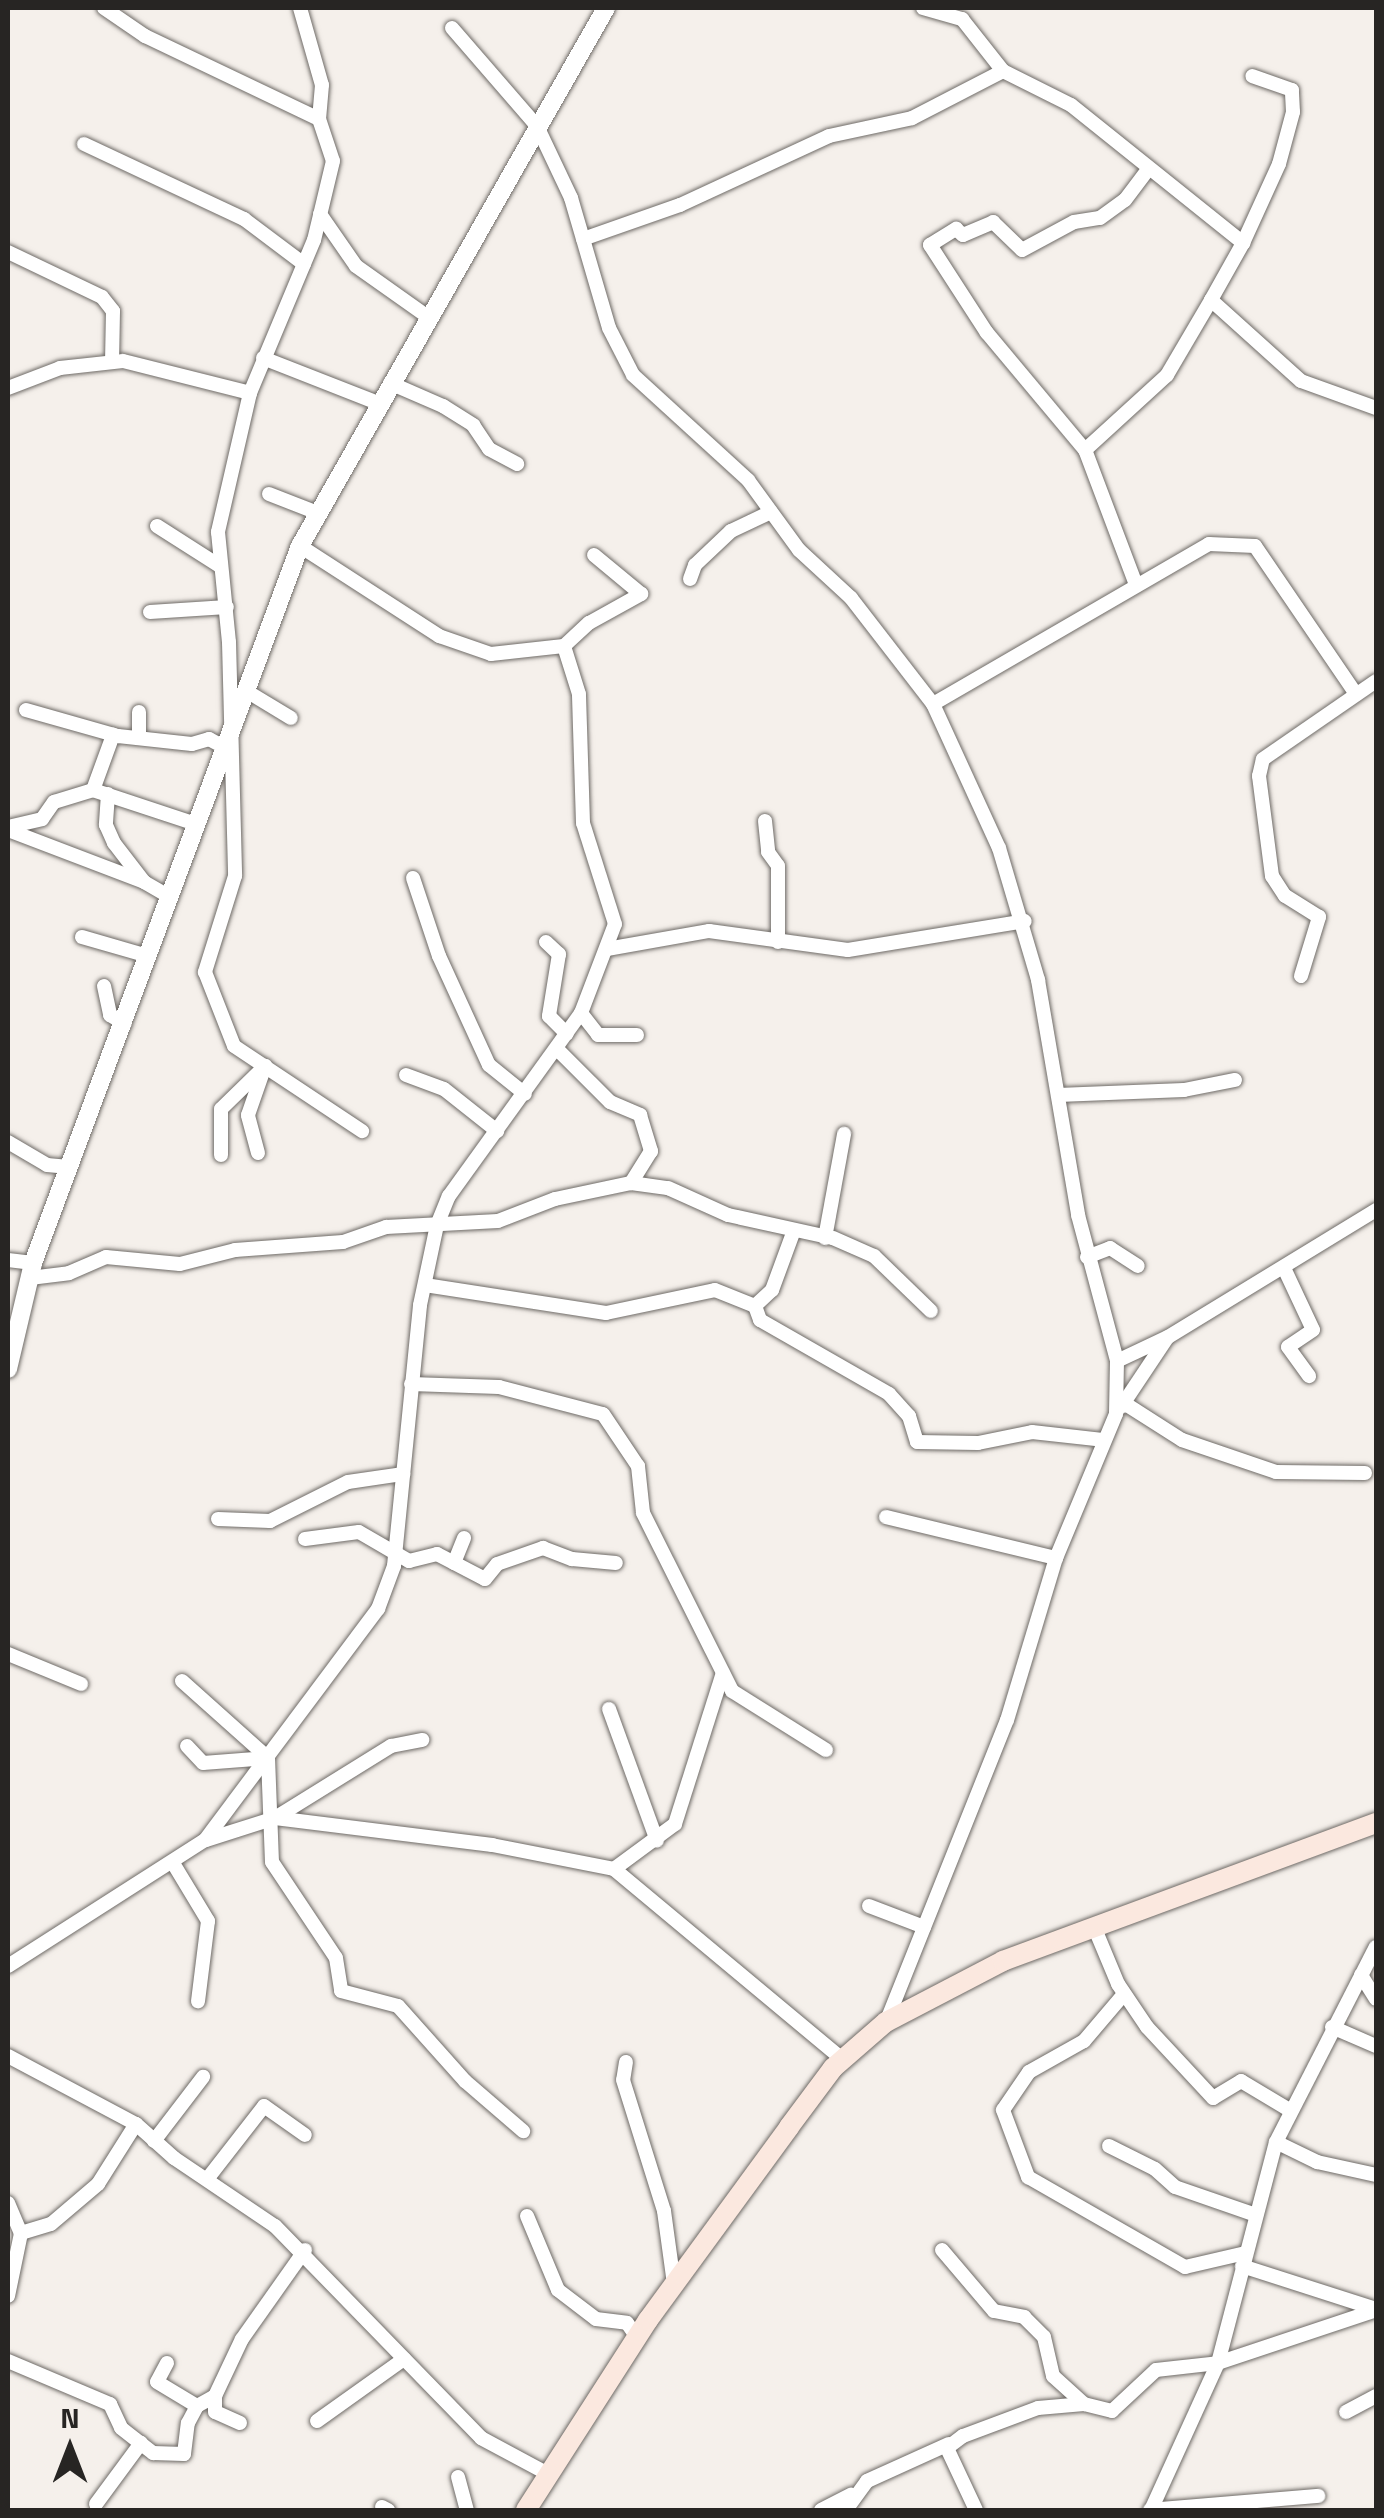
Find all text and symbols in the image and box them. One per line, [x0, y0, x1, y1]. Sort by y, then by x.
text: N [60, 2396, 80, 2439]
north arrow [20, 2398, 120, 2498]

